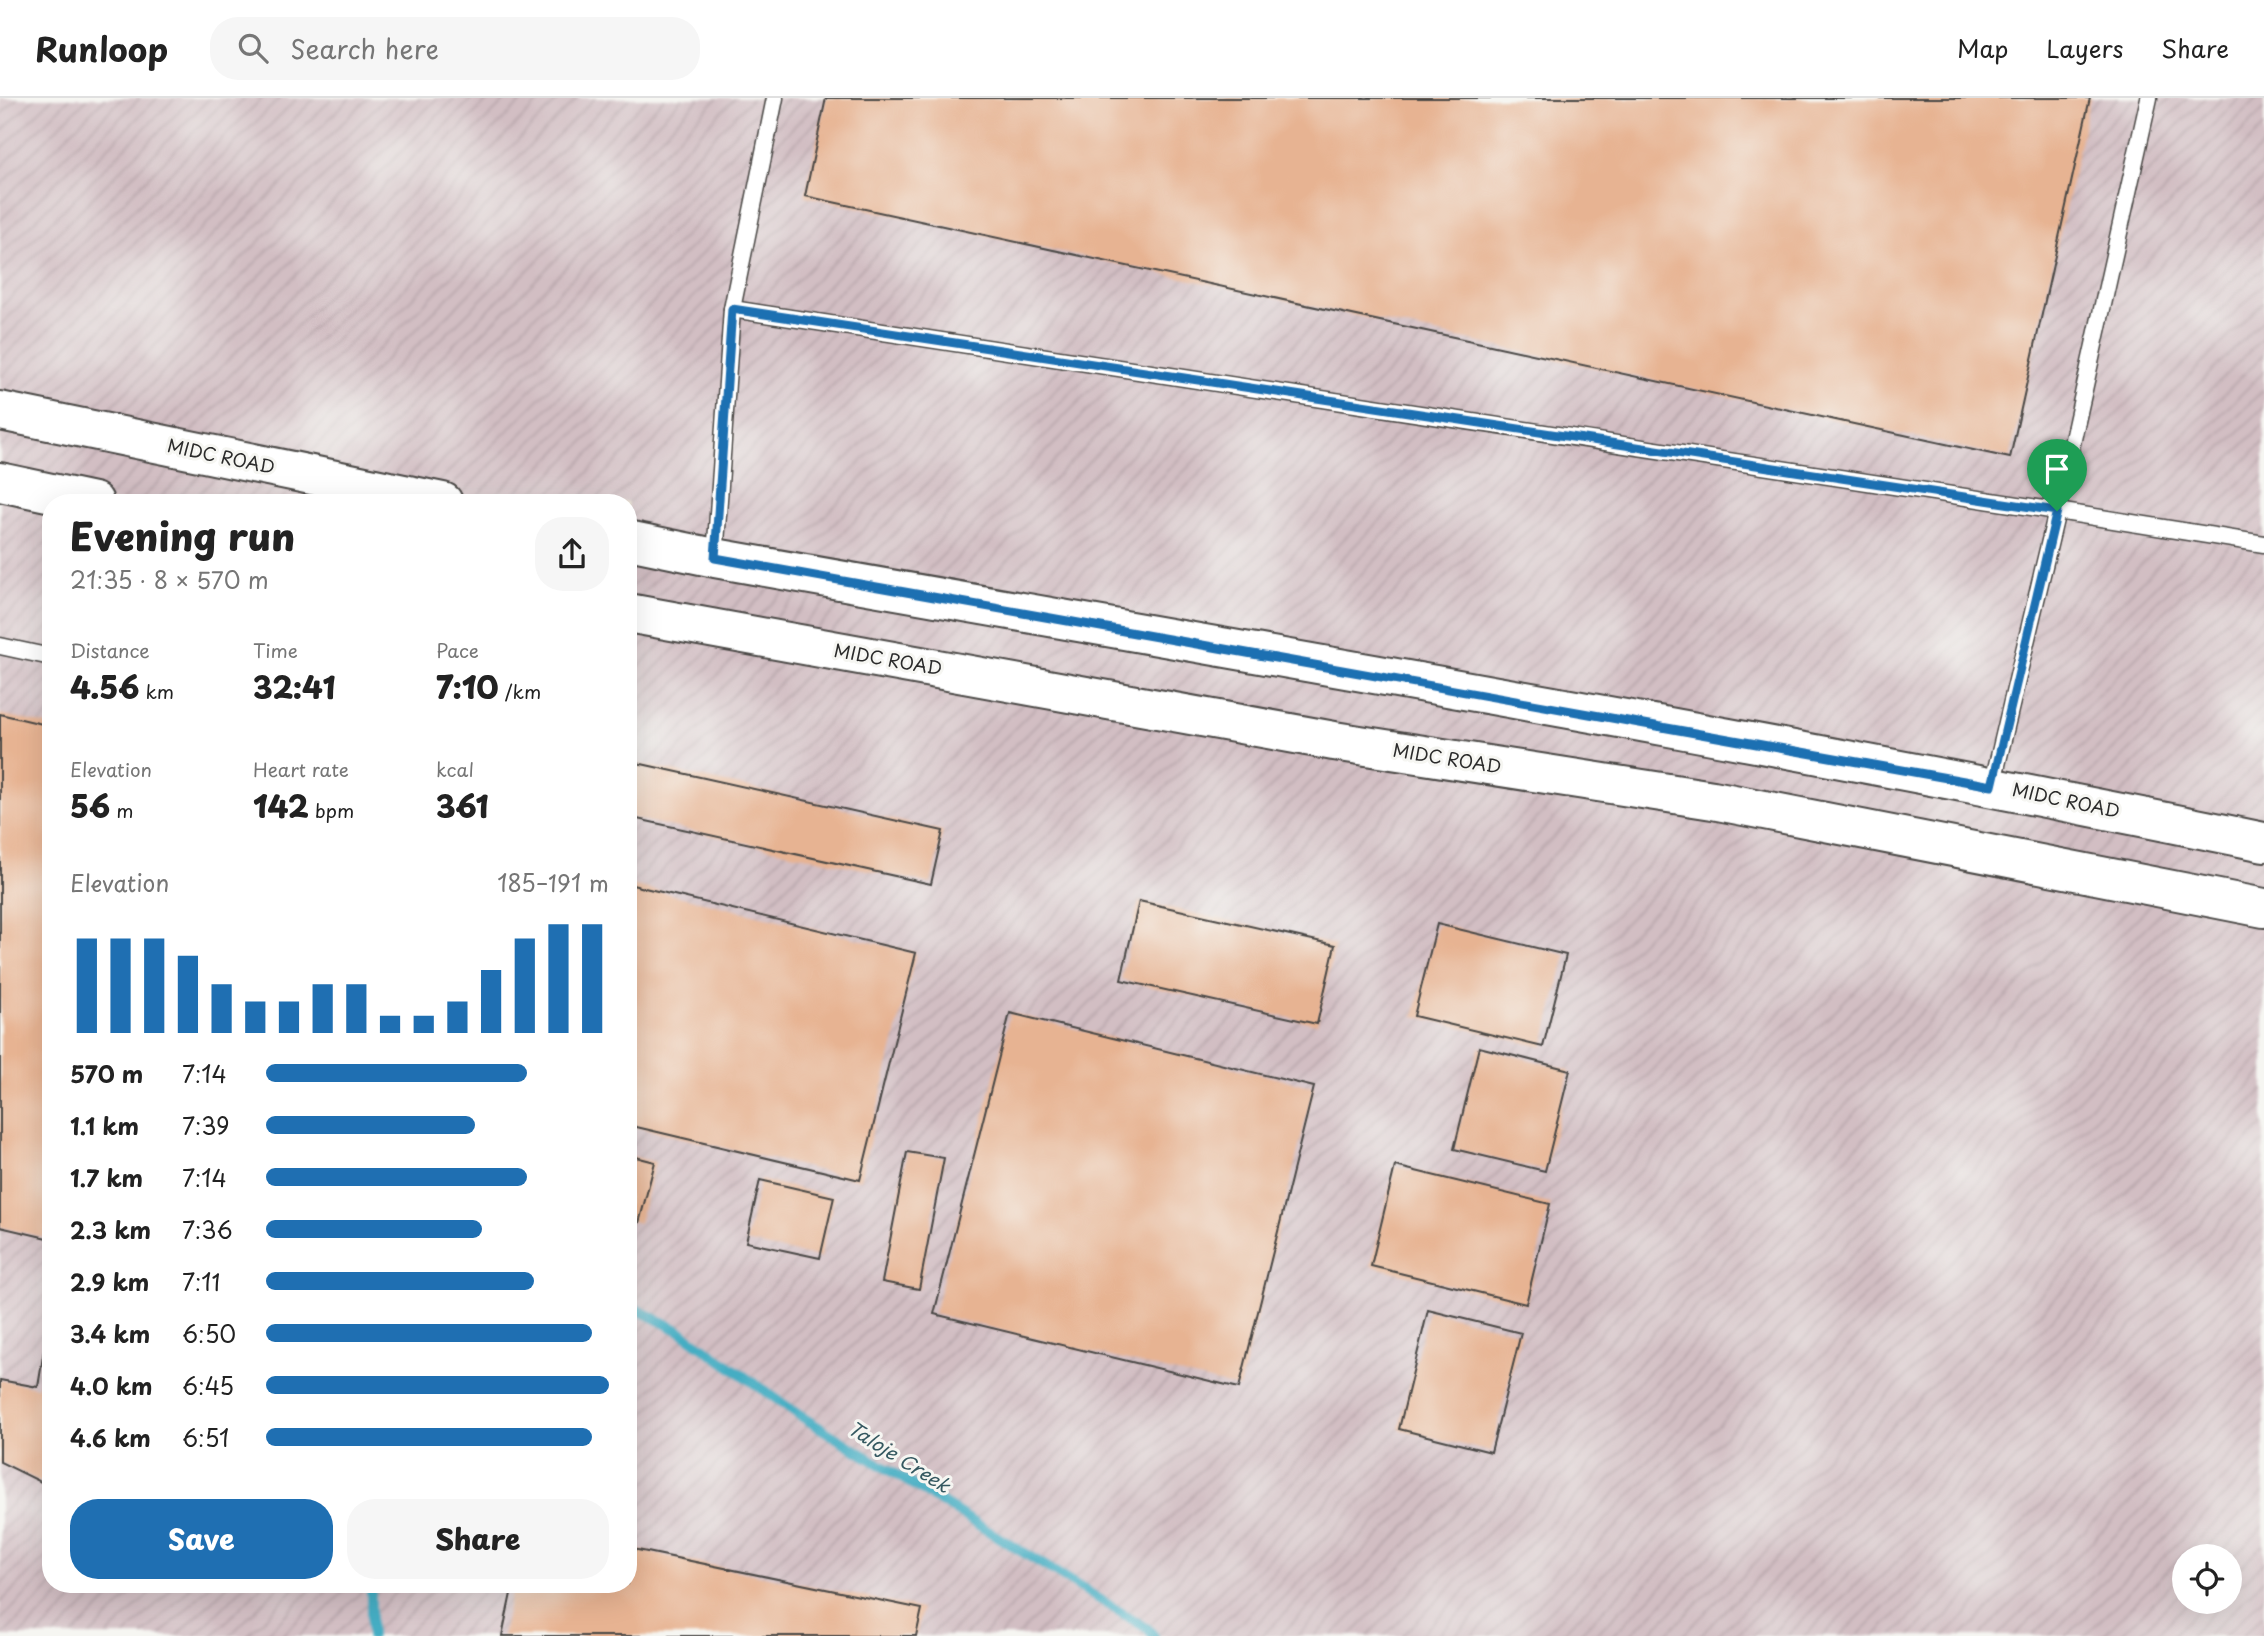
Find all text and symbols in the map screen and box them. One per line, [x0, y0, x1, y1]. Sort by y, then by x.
search box [210, 17, 700, 80]
text: Runloop [35, 23, 168, 73]
icon: search [234, 29, 272, 67]
text: Search here [290, 29, 439, 68]
text: Map [1957, 30, 2008, 66]
text: Layers [2046, 30, 2123, 66]
text: Share [2161, 30, 2229, 66]
street label: MIDC ROAD [165, 431, 278, 480]
pin [2027, 439, 2087, 511]
icon: arrive [2038, 450, 2076, 488]
text: Evening run [70, 507, 295, 564]
button: share [535, 517, 609, 591]
text: 21:35 · 8 × 570 m [70, 562, 269, 597]
text: Distance [70, 636, 150, 664]
text: Time [253, 636, 298, 664]
text: Pace [436, 636, 479, 664]
street label: MIDC ROAD [832, 636, 945, 681]
text: 4.56 [70, 664, 139, 709]
text: 32:41 [253, 664, 336, 709]
text: 7:10 [436, 664, 499, 709]
text: km [139, 677, 174, 705]
text: /km [499, 677, 541, 705]
street label: MIDC ROAD [1391, 736, 1503, 779]
text: Elevation [70, 755, 152, 783]
text: Heart rate [253, 755, 349, 783]
text: kcal [436, 755, 474, 783]
street label: MIDC ROAD [2010, 775, 2123, 824]
text: 56 [70, 783, 110, 828]
text: 142 [253, 783, 309, 828]
text: 361 [436, 783, 488, 828]
text: m [110, 796, 134, 824]
text: bpm [309, 796, 354, 824]
text: Elevation [70, 865, 169, 900]
text: 185–191 m [497, 865, 609, 900]
text: 570 m [70, 1056, 143, 1091]
text: 7:14 [182, 1056, 227, 1091]
text: 1.1 km [70, 1108, 139, 1143]
text: 7:39 [182, 1108, 229, 1143]
text: 1.7 km [70, 1160, 143, 1195]
text: 7:14 [182, 1160, 227, 1195]
text: 2.3 km [70, 1212, 151, 1247]
text: 7:36 [182, 1212, 233, 1247]
text: 2.9 km [70, 1264, 149, 1299]
text: 7:11 [182, 1264, 221, 1299]
text: 3.4 km [70, 1316, 150, 1351]
text: 6:50 [182, 1316, 236, 1351]
text: 4.0 km [70, 1368, 153, 1403]
text: 6:45 [182, 1368, 234, 1403]
water label: Taloje Creek [843, 1414, 957, 1500]
text: 4.6 km [70, 1420, 151, 1455]
text: 6:51 [182, 1420, 229, 1455]
button: Save [70, 1499, 333, 1579]
button: Share [347, 1499, 609, 1579]
map controls [2172, 1544, 2242, 1614]
button: locate [2172, 1544, 2242, 1614]

